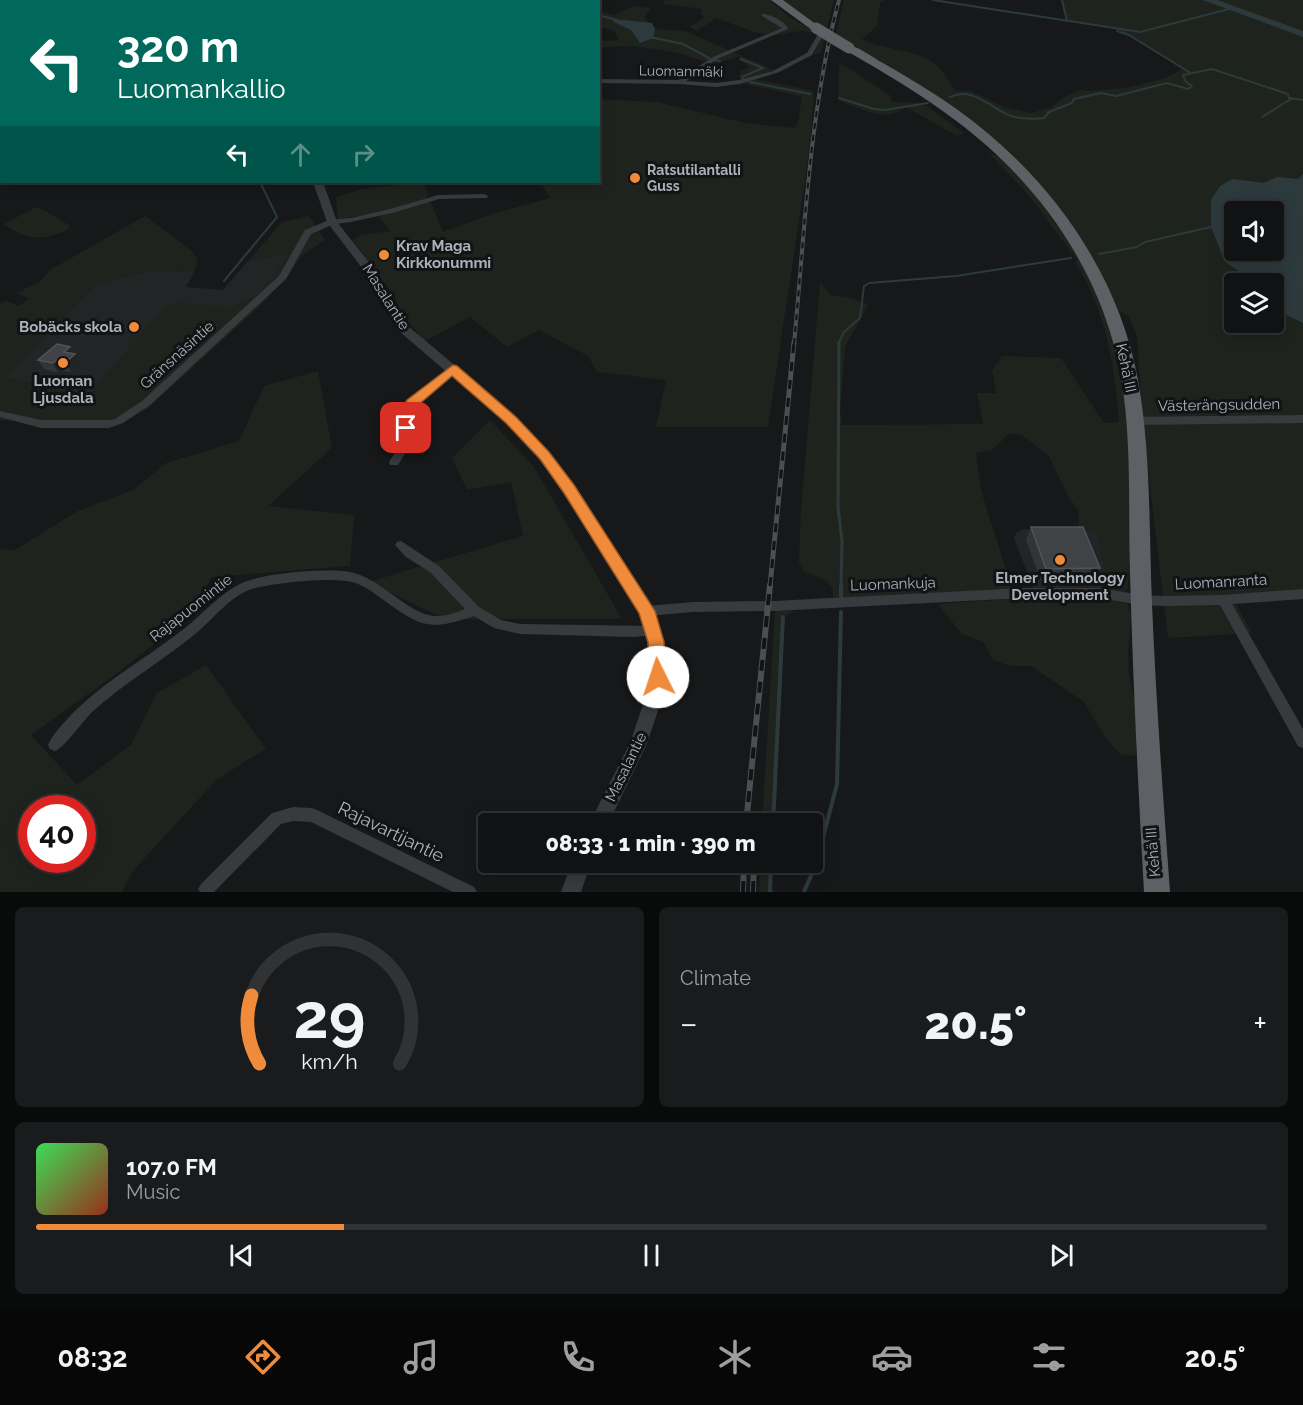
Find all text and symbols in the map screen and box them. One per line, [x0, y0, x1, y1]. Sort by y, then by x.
text: 320 m [117, 23, 239, 72]
icon: left [18, 24, 96, 102]
street label: Luomanmäki [639, 62, 723, 80]
text: Luomankallio [117, 73, 286, 104]
icon: left [221, 138, 254, 171]
icon: ahead [284, 138, 317, 171]
icon: right [347, 138, 380, 171]
place label: Ratsutilantalli Guss [647, 162, 741, 194]
marker: Ratsutilantalli Guss [628, 171, 642, 185]
map controls [1224, 201, 1284, 333]
button: sound [1224, 201, 1284, 261]
place label: Krav Maga Kirkkonummi [396, 237, 491, 272]
marker: Krav Maga Kirkkonummi [377, 248, 391, 262]
street label: Masalantie [359, 261, 414, 334]
button: layers [1224, 273, 1284, 333]
street label: Gränsnäsintie [136, 317, 218, 393]
place label: Bobäcks skola [19, 318, 122, 336]
marker: Bobäcks skola [127, 320, 141, 334]
street label: Kehä III [1112, 342, 1140, 394]
marker: Luoman Ljusdala [56, 356, 70, 370]
place label: Luoman Ljusdala [32, 372, 94, 407]
street label: Västerängsudden [1158, 395, 1280, 415]
pin [380, 402, 431, 453]
icon: arrive [389, 411, 422, 444]
marker: Elmer Technology Development [1053, 553, 1067, 567]
place label: Elmer Technology Development [995, 569, 1125, 604]
street label: Rajapuomintie [146, 570, 236, 646]
street label: Luomanranta [1174, 571, 1268, 593]
street label: Luomankuja [850, 574, 936, 594]
position arrow [626, 645, 690, 709]
street label: Masalantie [602, 729, 651, 805]
speed limit sign: 40 [18, 795, 96, 873]
street label: Rajavartijantie [335, 797, 448, 866]
street label: Kehä III [1142, 826, 1164, 878]
text: 08:33 · 1 min · 390 m [545, 830, 756, 856]
text: Climate [680, 966, 751, 990]
text: 29 [294, 979, 365, 1053]
text: 20.5° [924, 997, 1027, 1050]
text: − [680, 1004, 698, 1043]
text: + [1253, 1004, 1267, 1043]
text: km/h [301, 1049, 358, 1074]
text: 107.0 FM [126, 1154, 217, 1180]
text: Music [126, 1180, 180, 1204]
icon: previous [225, 1239, 258, 1272]
icon: pause [635, 1239, 668, 1272]
icon: next [1045, 1239, 1078, 1272]
icon: directions [242, 1336, 284, 1378]
icon: music [400, 1336, 442, 1378]
icon: phone [557, 1336, 599, 1378]
icon: climate [714, 1336, 756, 1378]
icon: car [871, 1336, 913, 1378]
icon: filters [1028, 1336, 1070, 1378]
text: 08:32 [58, 1342, 127, 1373]
text: 20.5° [1185, 1342, 1245, 1373]

